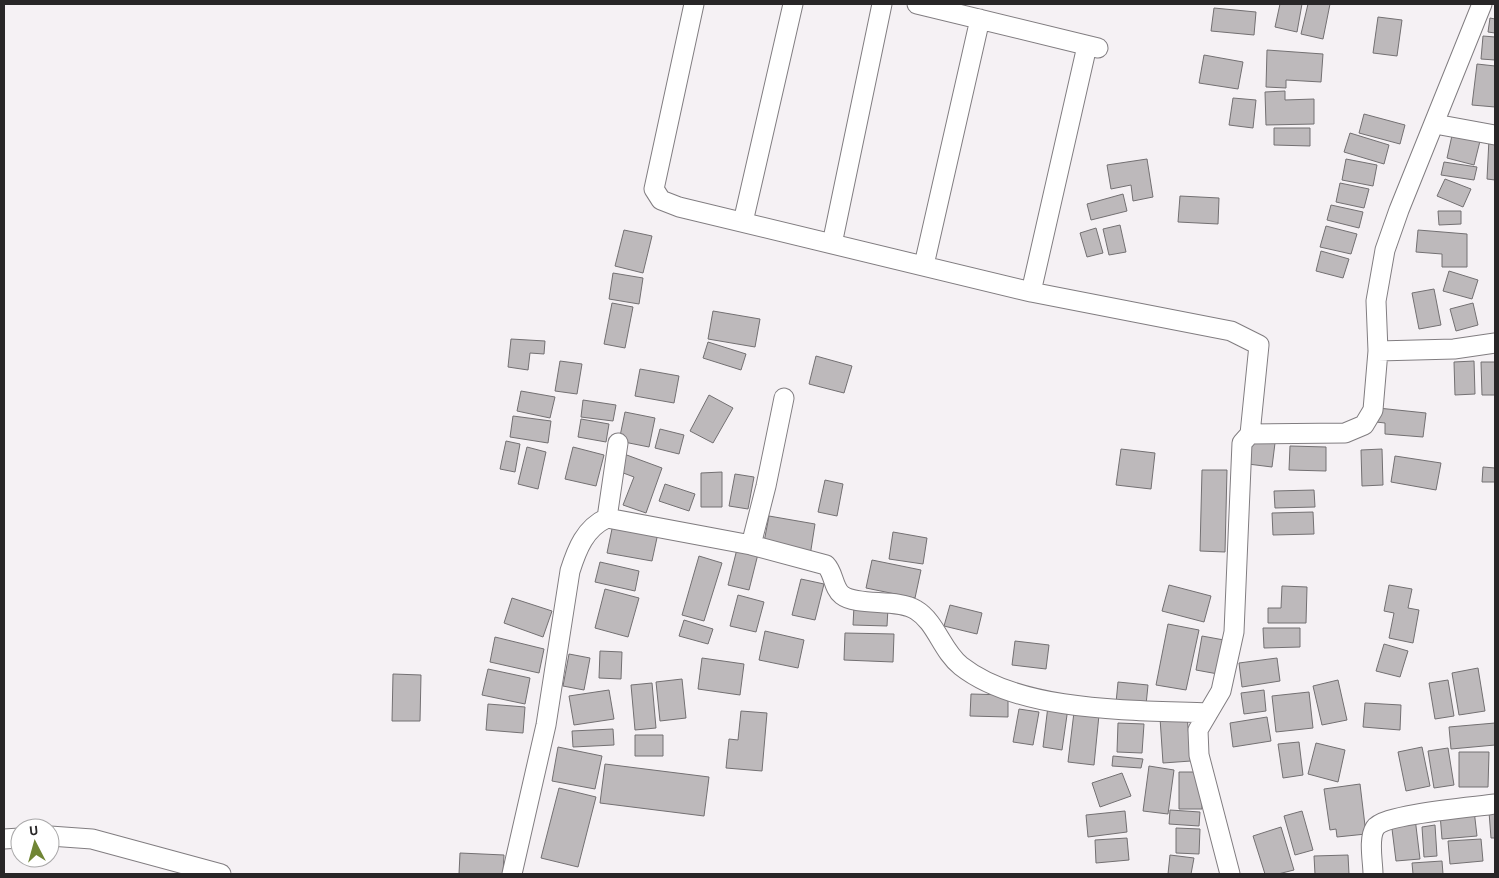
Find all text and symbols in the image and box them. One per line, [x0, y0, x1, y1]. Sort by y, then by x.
north arrow [10, 818, 60, 868]
text: U [29, 824, 39, 838]

